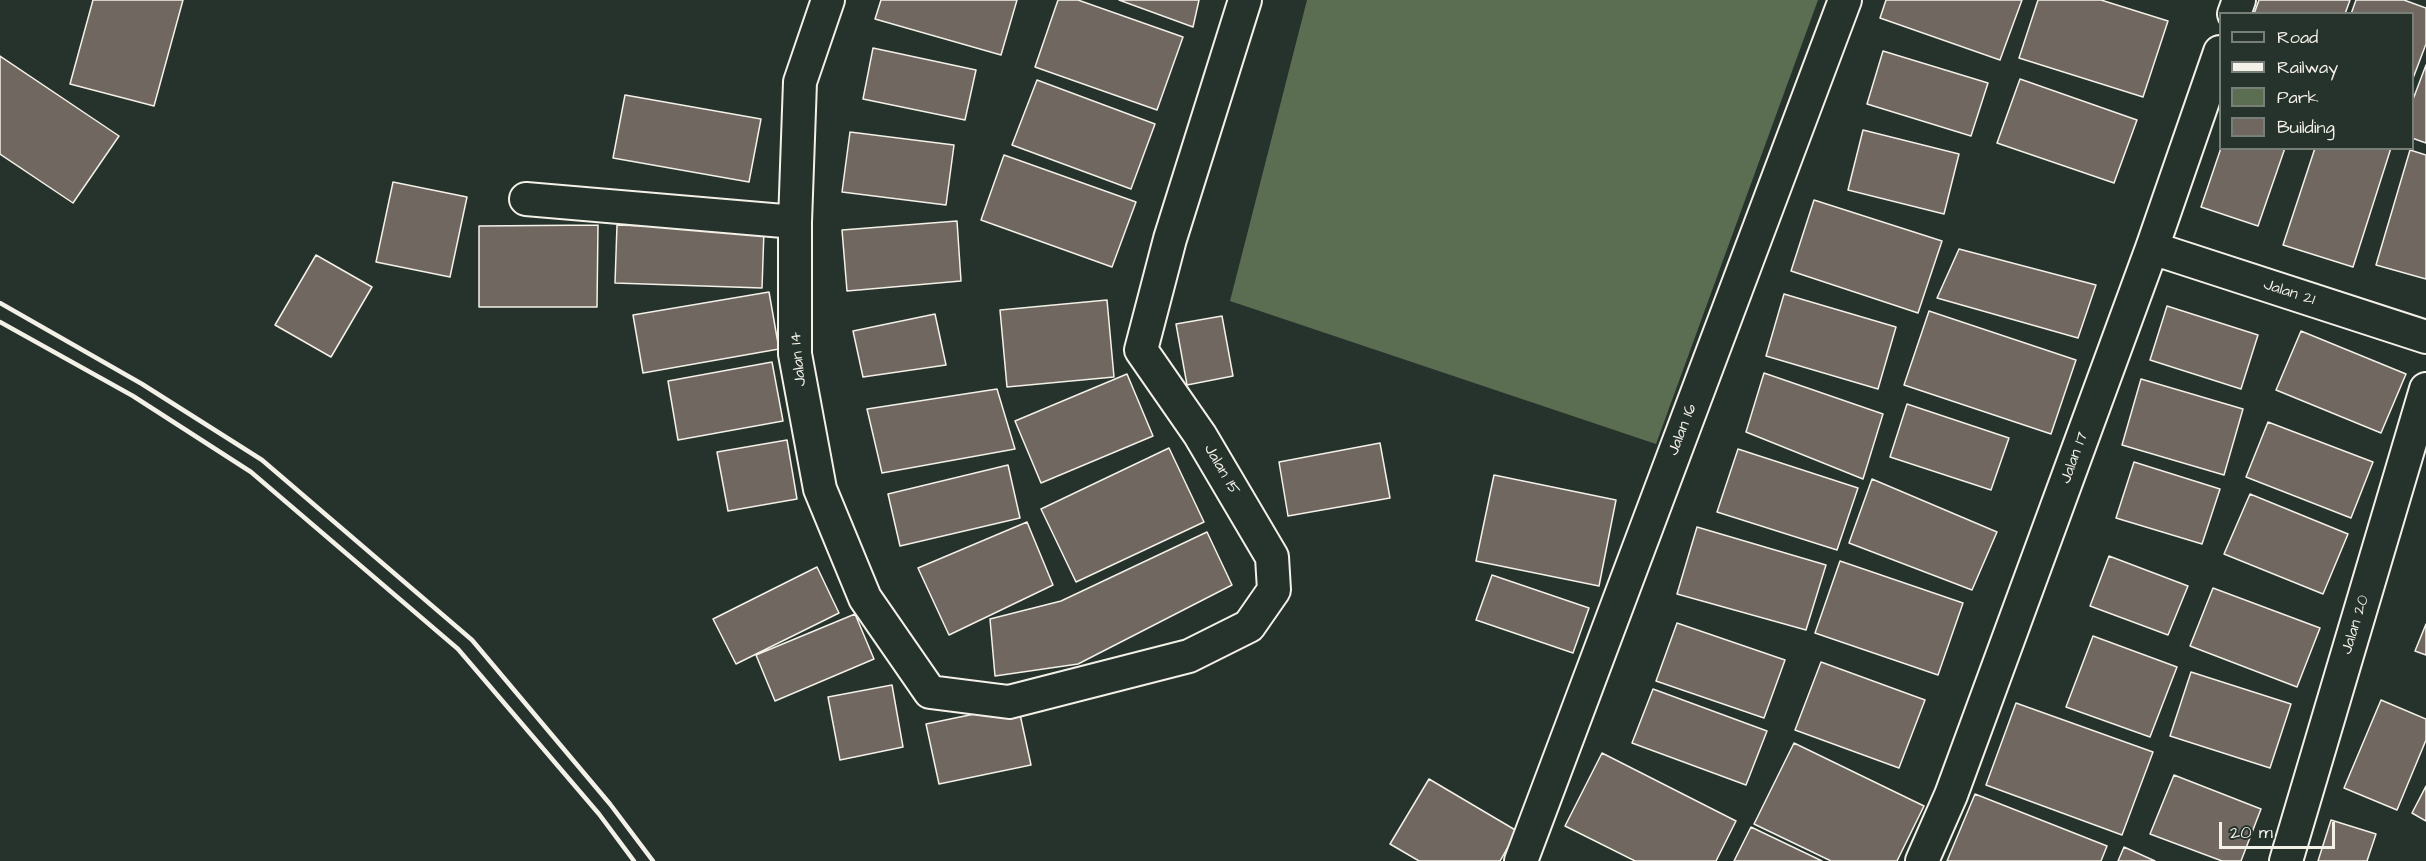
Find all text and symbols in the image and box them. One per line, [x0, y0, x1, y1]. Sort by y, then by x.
legend [2219, 12, 2414, 150]
text: Road [2277, 25, 2318, 50]
text: Railway [2277, 55, 2338, 80]
text: Park [2277, 85, 2319, 110]
text: Building [2277, 115, 2335, 140]
street label: Jalan 21 [2261, 276, 2317, 310]
street label: Jalan 14 [787, 331, 811, 387]
street label: Jalan 16 [1664, 401, 1702, 459]
street label: Jalan 17 [2057, 430, 2093, 486]
street label: Jalan 15 [1199, 441, 1243, 499]
street label: Jalan 20 [2338, 593, 2374, 657]
scale bar [2222, 810, 2338, 848]
text: 20 m [2230, 820, 2273, 845]

